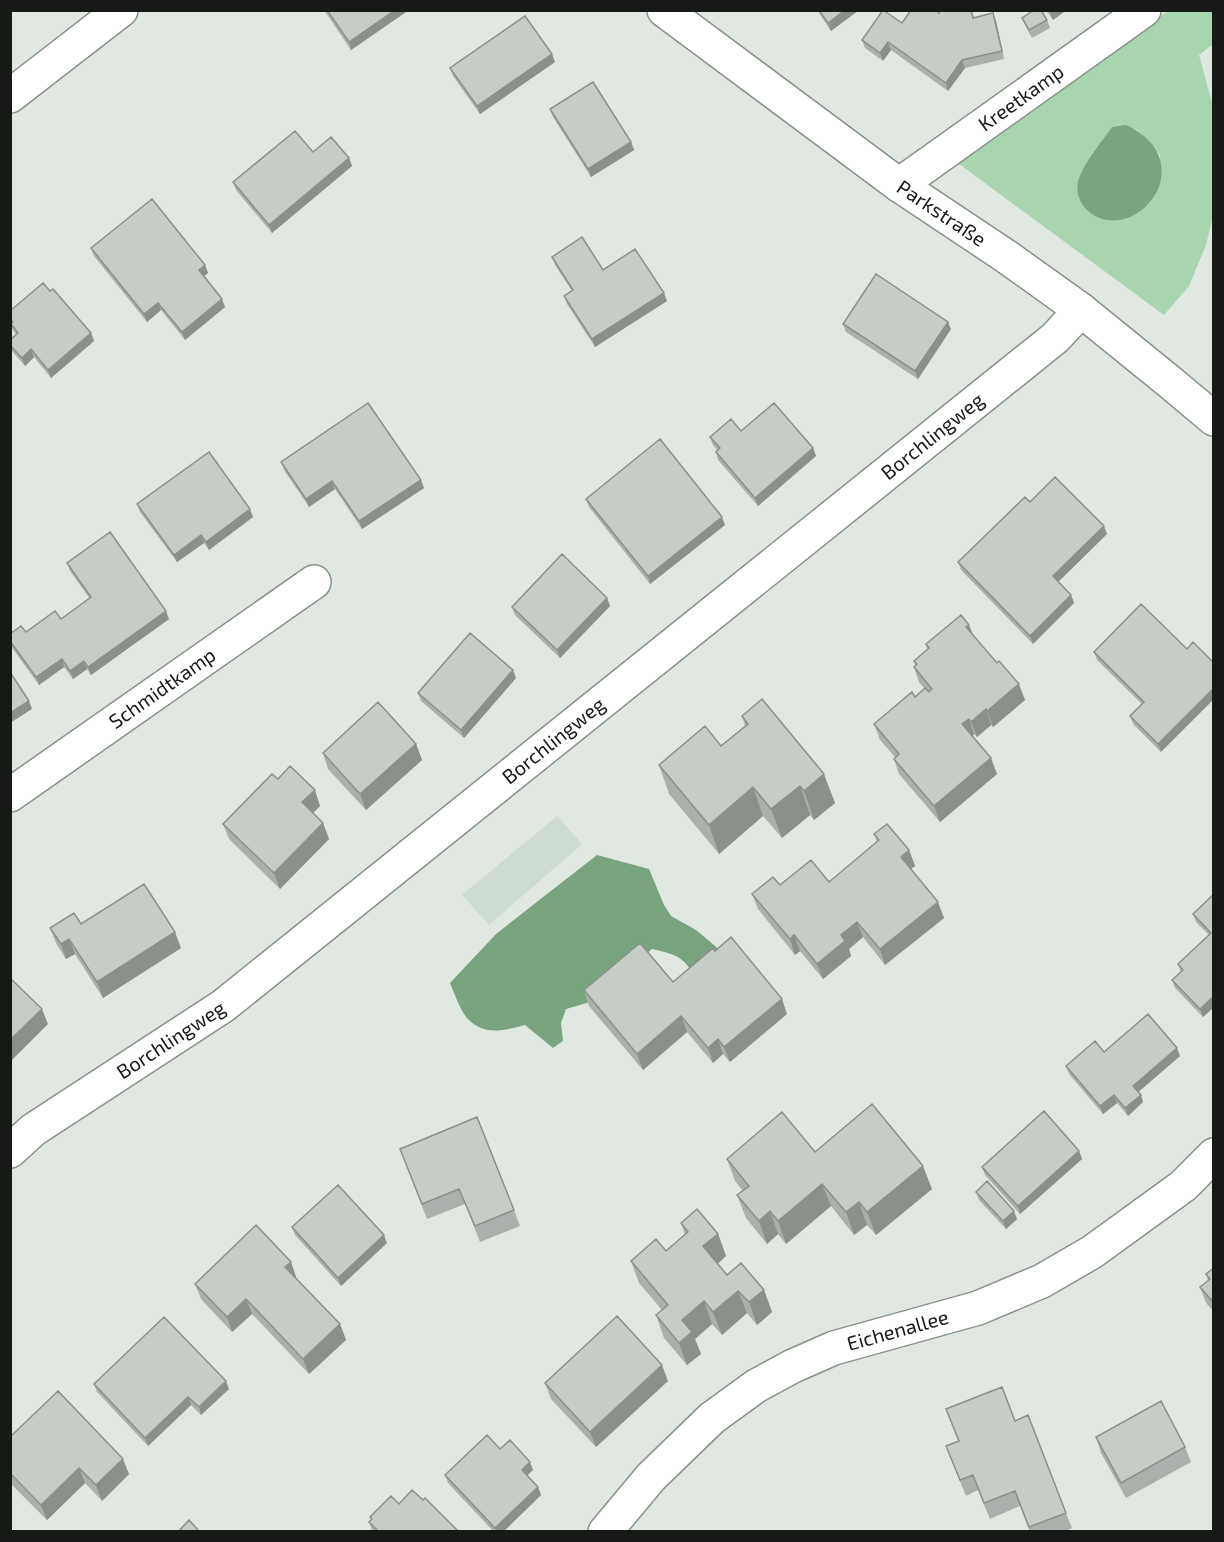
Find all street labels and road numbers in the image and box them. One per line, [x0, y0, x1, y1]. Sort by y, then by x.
street label: Kreetkamp [973, 58, 1068, 136]
street label: Parkstraße [893, 174, 991, 251]
street label: Borchlingweg [876, 387, 988, 484]
street label: Schmidtkamp [104, 642, 220, 733]
street label: Borchlingweg [497, 691, 609, 788]
street label: Borchlingweg [112, 995, 229, 1083]
street label: Eichenallee [844, 1304, 951, 1355]

